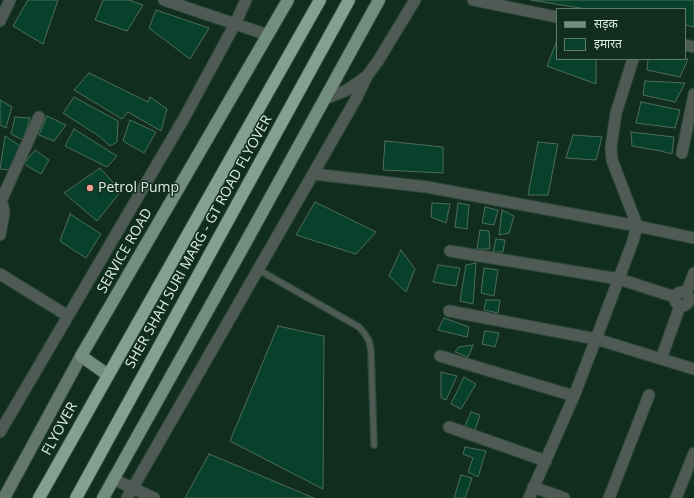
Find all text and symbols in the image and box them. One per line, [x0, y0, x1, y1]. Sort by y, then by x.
legend [556, 8, 686, 60]
text: सड़क [594, 15, 618, 32]
text: इमारत [594, 35, 622, 52]
street label: SHER SHAH SURI MARG - GT ROAD FLYOVER [122, 113, 276, 371]
place label: Petrol Pump [98, 180, 179, 196]
marker: Petrol Pump [85, 183, 95, 193]
street label: SERVICE ROAD [94, 206, 156, 296]
street label: FLYOVER [39, 400, 81, 458]

